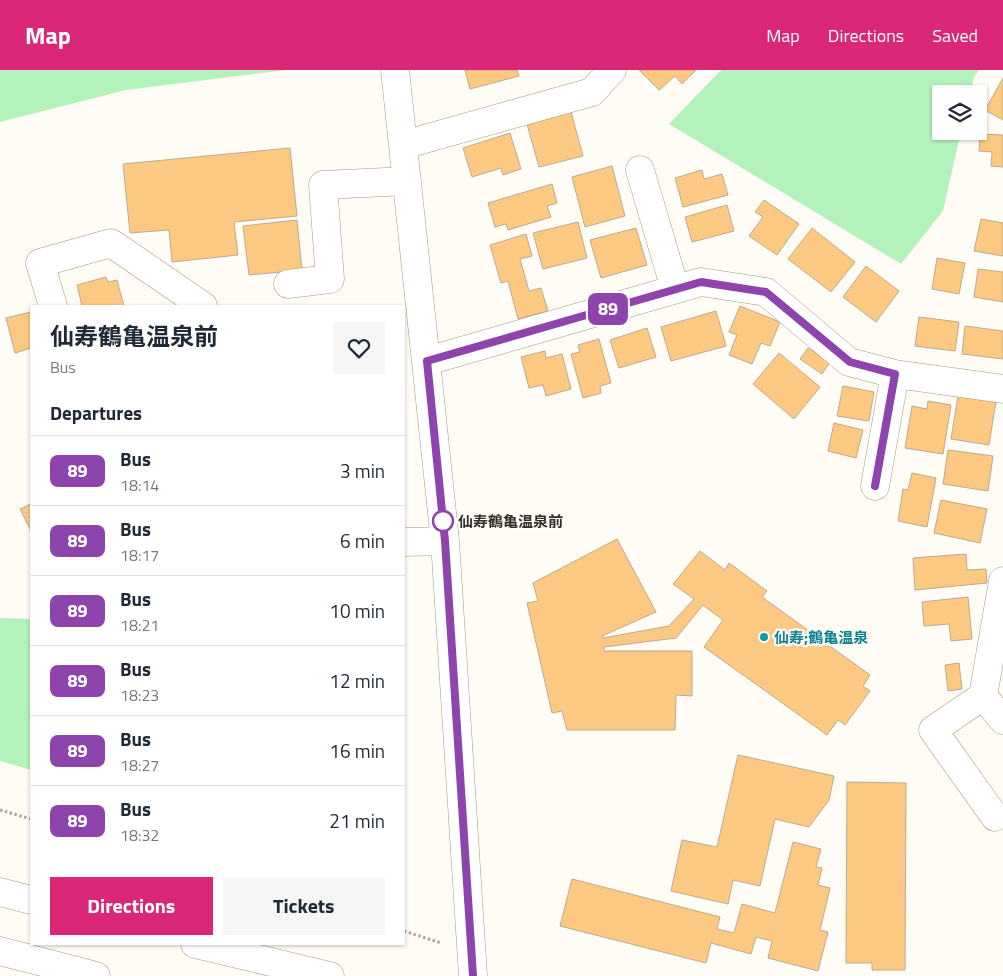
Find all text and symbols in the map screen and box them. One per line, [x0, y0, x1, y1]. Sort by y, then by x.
text: Map [25, 17, 71, 53]
text: Map [766, 22, 800, 49]
text: Directions [828, 22, 904, 49]
text: Saved [932, 22, 978, 49]
map controls [932, 85, 987, 140]
button: layers [932, 85, 987, 140]
line badge: 89 [586, 293, 630, 325]
text: 89 [598, 295, 618, 322]
text: 仙寿鶴亀温泉前 [50, 318, 218, 354]
button: heart [333, 322, 385, 374]
text: Bus [50, 355, 76, 379]
text: Departures [50, 398, 142, 427]
text: Bus [120, 444, 151, 473]
text: 3 min [340, 456, 385, 485]
text: 89 [67, 457, 88, 484]
text: 18:14 [120, 473, 159, 497]
marker: 仙寿鶴亀温泉前 [432, 510, 454, 532]
place label: 仙寿鶴亀温泉前 [458, 510, 563, 533]
text: Bus [120, 514, 151, 543]
text: 6 min [340, 526, 385, 555]
text: 89 [67, 527, 88, 554]
text: 18:17 [120, 543, 159, 567]
text: Bus [120, 584, 151, 613]
text: 10 min [329, 596, 385, 625]
text: 89 [67, 597, 88, 624]
text: 18:21 [120, 613, 159, 637]
place label: 仙寿;鶴亀温泉 [774, 626, 868, 649]
marker: 仙寿;鶴亀温泉 [758, 631, 770, 643]
text: Bus [120, 654, 151, 683]
text: 12 min [329, 666, 385, 695]
text: 89 [67, 667, 88, 694]
text: 18:23 [120, 683, 159, 707]
text: Bus [120, 724, 151, 753]
text: 16 min [329, 736, 385, 765]
text: 89 [67, 737, 88, 764]
text: 18:27 [120, 753, 159, 777]
text: Bus [120, 794, 151, 823]
text: 21 min [329, 806, 385, 835]
text: 89 [67, 807, 88, 834]
text: 18:32 [120, 823, 159, 847]
button: Directions [50, 877, 213, 935]
button: Tickets [223, 877, 385, 935]

